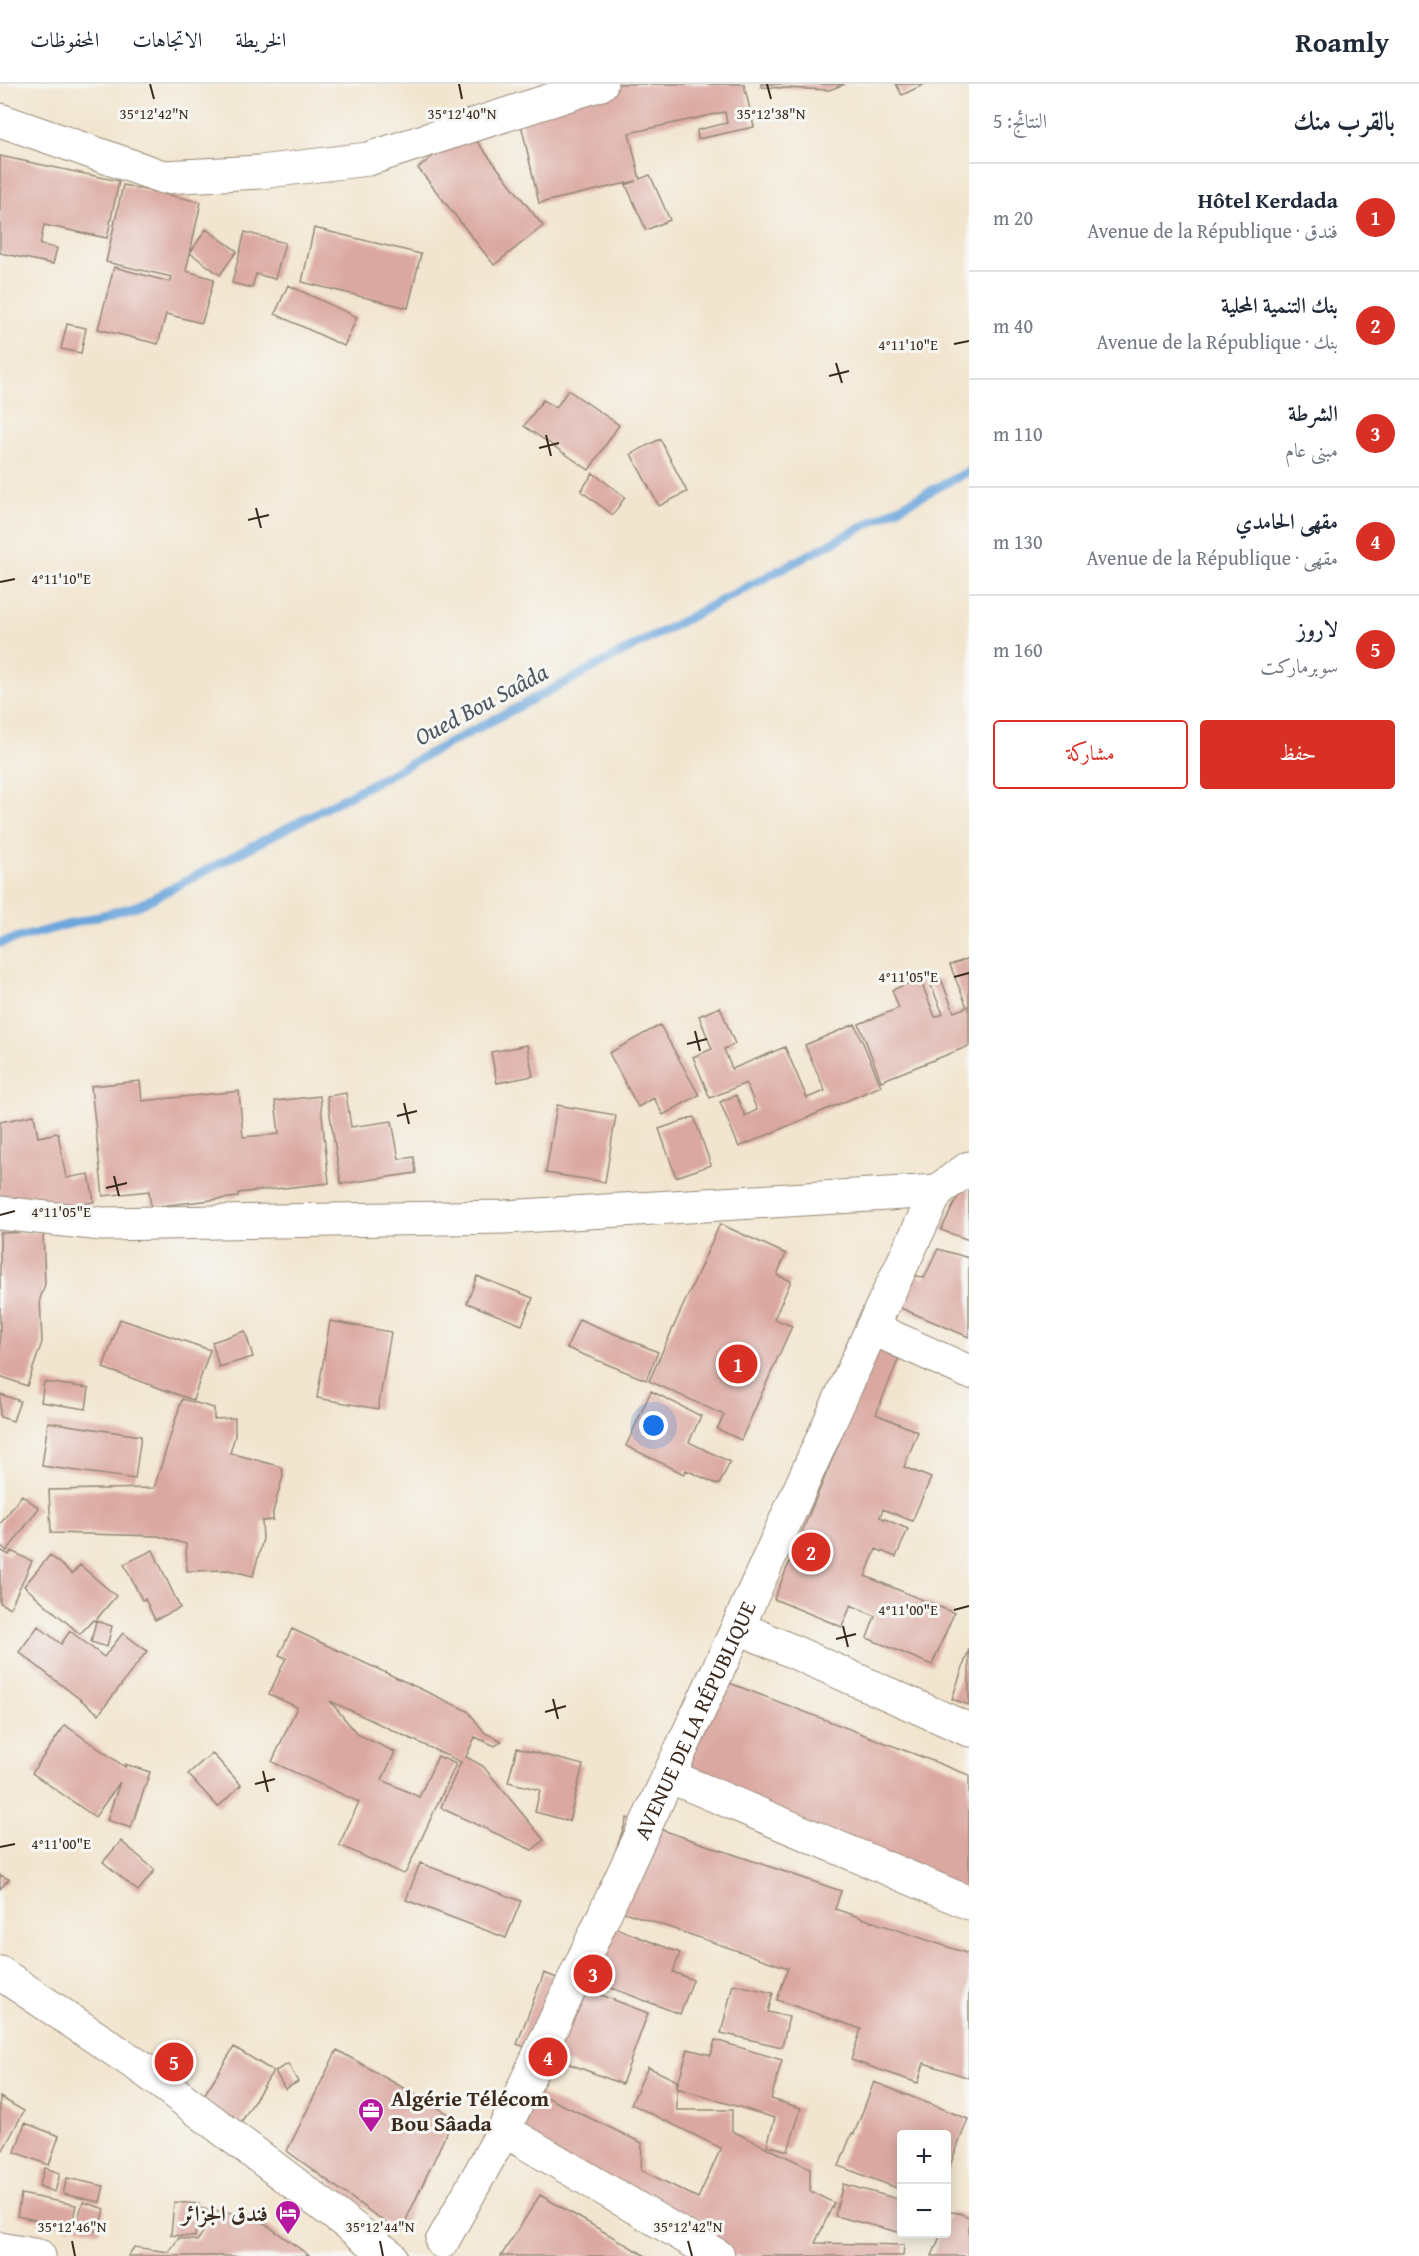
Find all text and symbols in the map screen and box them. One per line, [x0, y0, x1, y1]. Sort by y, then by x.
text: Roamly [1295, 21, 1389, 62]
text: المحفوظات [30, 24, 99, 55]
text: الاتجاهات [132, 24, 202, 55]
text: الخريطة [235, 24, 286, 55]
text: بالقرب منك [1293, 101, 1395, 140]
text: 35°12'42"N [120, 103, 189, 124]
text: 35°12'40"N [428, 103, 497, 124]
text: 35°12'38"N [737, 103, 806, 124]
text: النتائج: 5 [993, 106, 1047, 135]
text: Hôtel Kerdada [1198, 184, 1338, 216]
text: 20 m [993, 203, 1033, 232]
text: 1 [1370, 203, 1381, 232]
text: فندق · Avenue de la République [1087, 216, 1338, 245]
text: بنك التنمية المحلية [1221, 289, 1338, 321]
text: 40 m [993, 311, 1033, 340]
text: 2 [1370, 311, 1381, 340]
text: بنك · Avenue de la République [1097, 327, 1338, 356]
text: 4°11'10"E [878, 334, 938, 355]
text: الشرطة [1288, 397, 1338, 429]
text: 110 m [993, 419, 1043, 448]
text: 3 [1370, 419, 1381, 448]
text: مبنى عام [1285, 435, 1338, 464]
text: مقهى الحامدي [1235, 505, 1338, 537]
text: 130 m [993, 527, 1043, 556]
text: 4 [1370, 527, 1381, 556]
text: مقهى · Avenue de la République [1086, 543, 1338, 572]
text: 4°11'10"E [31, 568, 91, 589]
text: لاروز [1298, 613, 1338, 645]
text: 160 m [993, 635, 1043, 664]
text: 5 [1370, 635, 1381, 664]
text: سوبرماركت [1260, 651, 1338, 680]
water label: Oued Bou Saâda [408, 654, 554, 754]
button: مشاركة [993, 720, 1188, 789]
button: حفظ [1200, 720, 1395, 789]
text: 4°11'05"E [878, 966, 938, 987]
text: 4°11'05"E [31, 1201, 91, 1222]
pin: 1 [718, 1342, 758, 1386]
your location [639, 1411, 668, 1440]
pin: 2 [792, 1530, 830, 1574]
street label: AVENUE DE LA RÉPUBLIQUE [625, 1596, 764, 1845]
text: 4°11'00"E [878, 1599, 938, 1620]
text: 4°11'00"E [31, 1833, 91, 1854]
pin: 3 [574, 1952, 612, 1996]
pin: 4 [528, 2034, 568, 2080]
pin: 5 [154, 2040, 194, 2084]
place label: Algérie Télécom Bou Sâada [391, 2082, 549, 2139]
office icon: Algérie Télécom Bou Sâada [356, 2096, 386, 2134]
map controls [897, 2130, 951, 2238]
button: + [897, 2130, 951, 2184]
button: − [897, 2184, 951, 2238]
place label: فندق الجزائر [180, 2197, 268, 2229]
hotel icon: فندق الجزائر [273, 2198, 303, 2236]
text: 35°12'46"N [38, 2216, 107, 2237]
text: 35°12'44"N [346, 2216, 415, 2237]
text: 35°12'42"N [654, 2216, 723, 2237]

